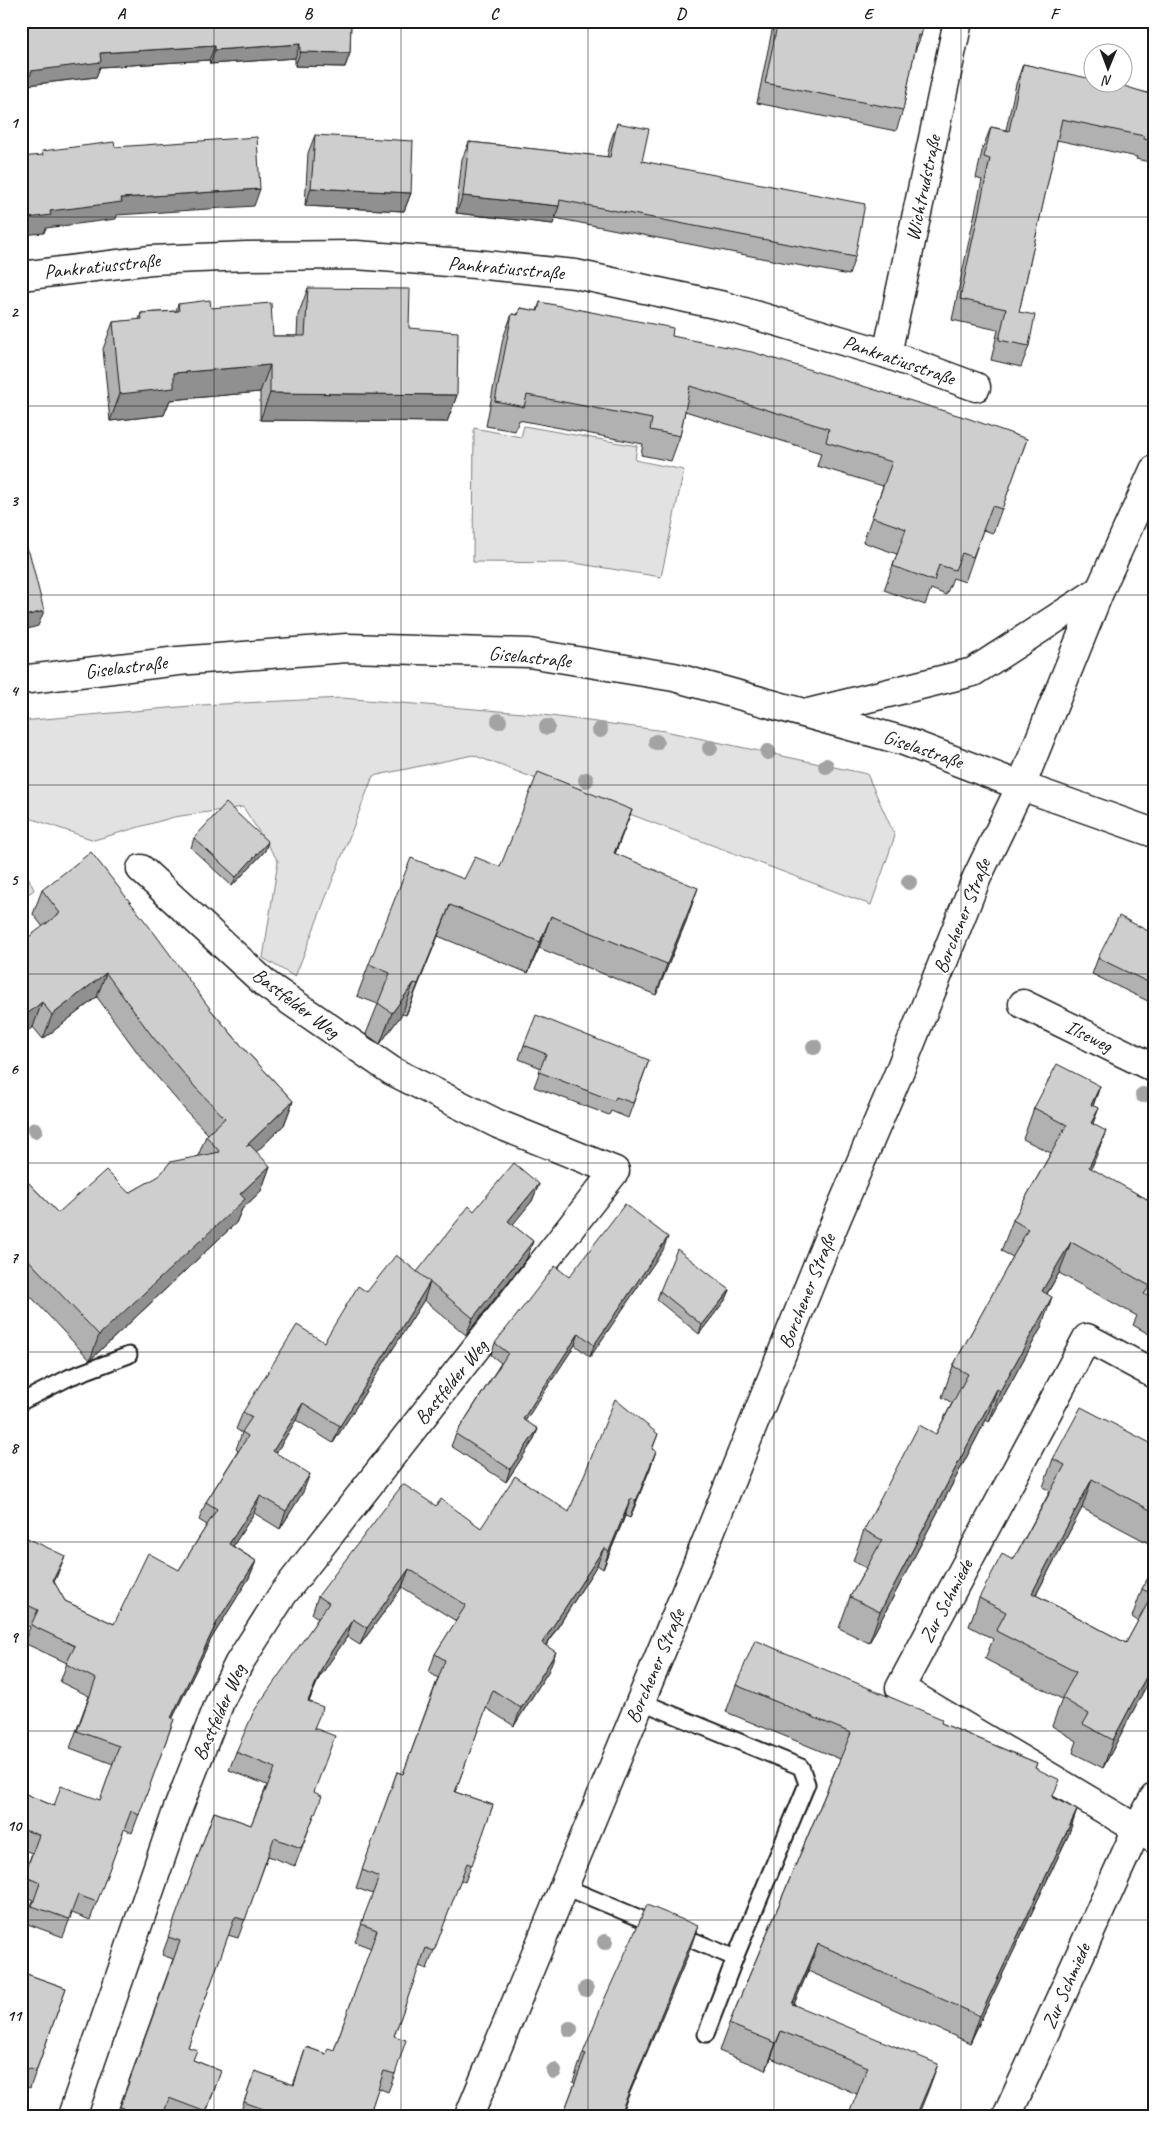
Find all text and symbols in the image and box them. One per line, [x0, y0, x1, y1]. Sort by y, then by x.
text: A [117, 4, 127, 24]
text: B [304, 4, 314, 24]
text: C [490, 4, 500, 24]
text: D [676, 4, 687, 24]
text: E [864, 4, 875, 24]
text: F [1050, 4, 1061, 24]
north arrow [1082, 42, 1132, 92]
text: N [1101, 72, 1112, 89]
text: 1 [10, 113, 19, 133]
street label: Wichtrudstraße [900, 131, 947, 243]
street label: Pankratiusstraße [43, 247, 163, 285]
street label: Pankratiusstraße [447, 250, 567, 286]
text: 2 [10, 302, 19, 322]
street label: Pankratiusstraße [840, 329, 960, 391]
text: 3 [10, 491, 19, 511]
street label: Giselastraße [488, 640, 574, 674]
street label: Giselastraße [84, 649, 170, 684]
text: 4 [10, 681, 19, 701]
street label: Giselastraße [880, 724, 967, 775]
street label: Borchener Straße [928, 854, 997, 977]
text: 5 [11, 870, 20, 890]
street label: Bastfelder Weg [247, 962, 345, 1044]
street label: Ilseweg [1061, 1014, 1117, 1058]
text: 6 [10, 1059, 19, 1079]
street label: Borchener Straße [773, 1229, 842, 1352]
text: 7 [10, 1248, 19, 1268]
street label: Bastfelder Weg [409, 1333, 494, 1430]
text: 8 [10, 1438, 19, 1458]
street label: Zur Schmiede [914, 1554, 979, 1647]
street label: Borchener Straße [620, 1604, 691, 1727]
text: 9 [10, 1627, 19, 1647]
street label: Bastfelder Weg [187, 1659, 252, 1764]
text: 10 [7, 1816, 23, 1836]
street label: Zur Schmiede [1036, 1938, 1097, 2033]
text: 11 [7, 2006, 23, 2026]

